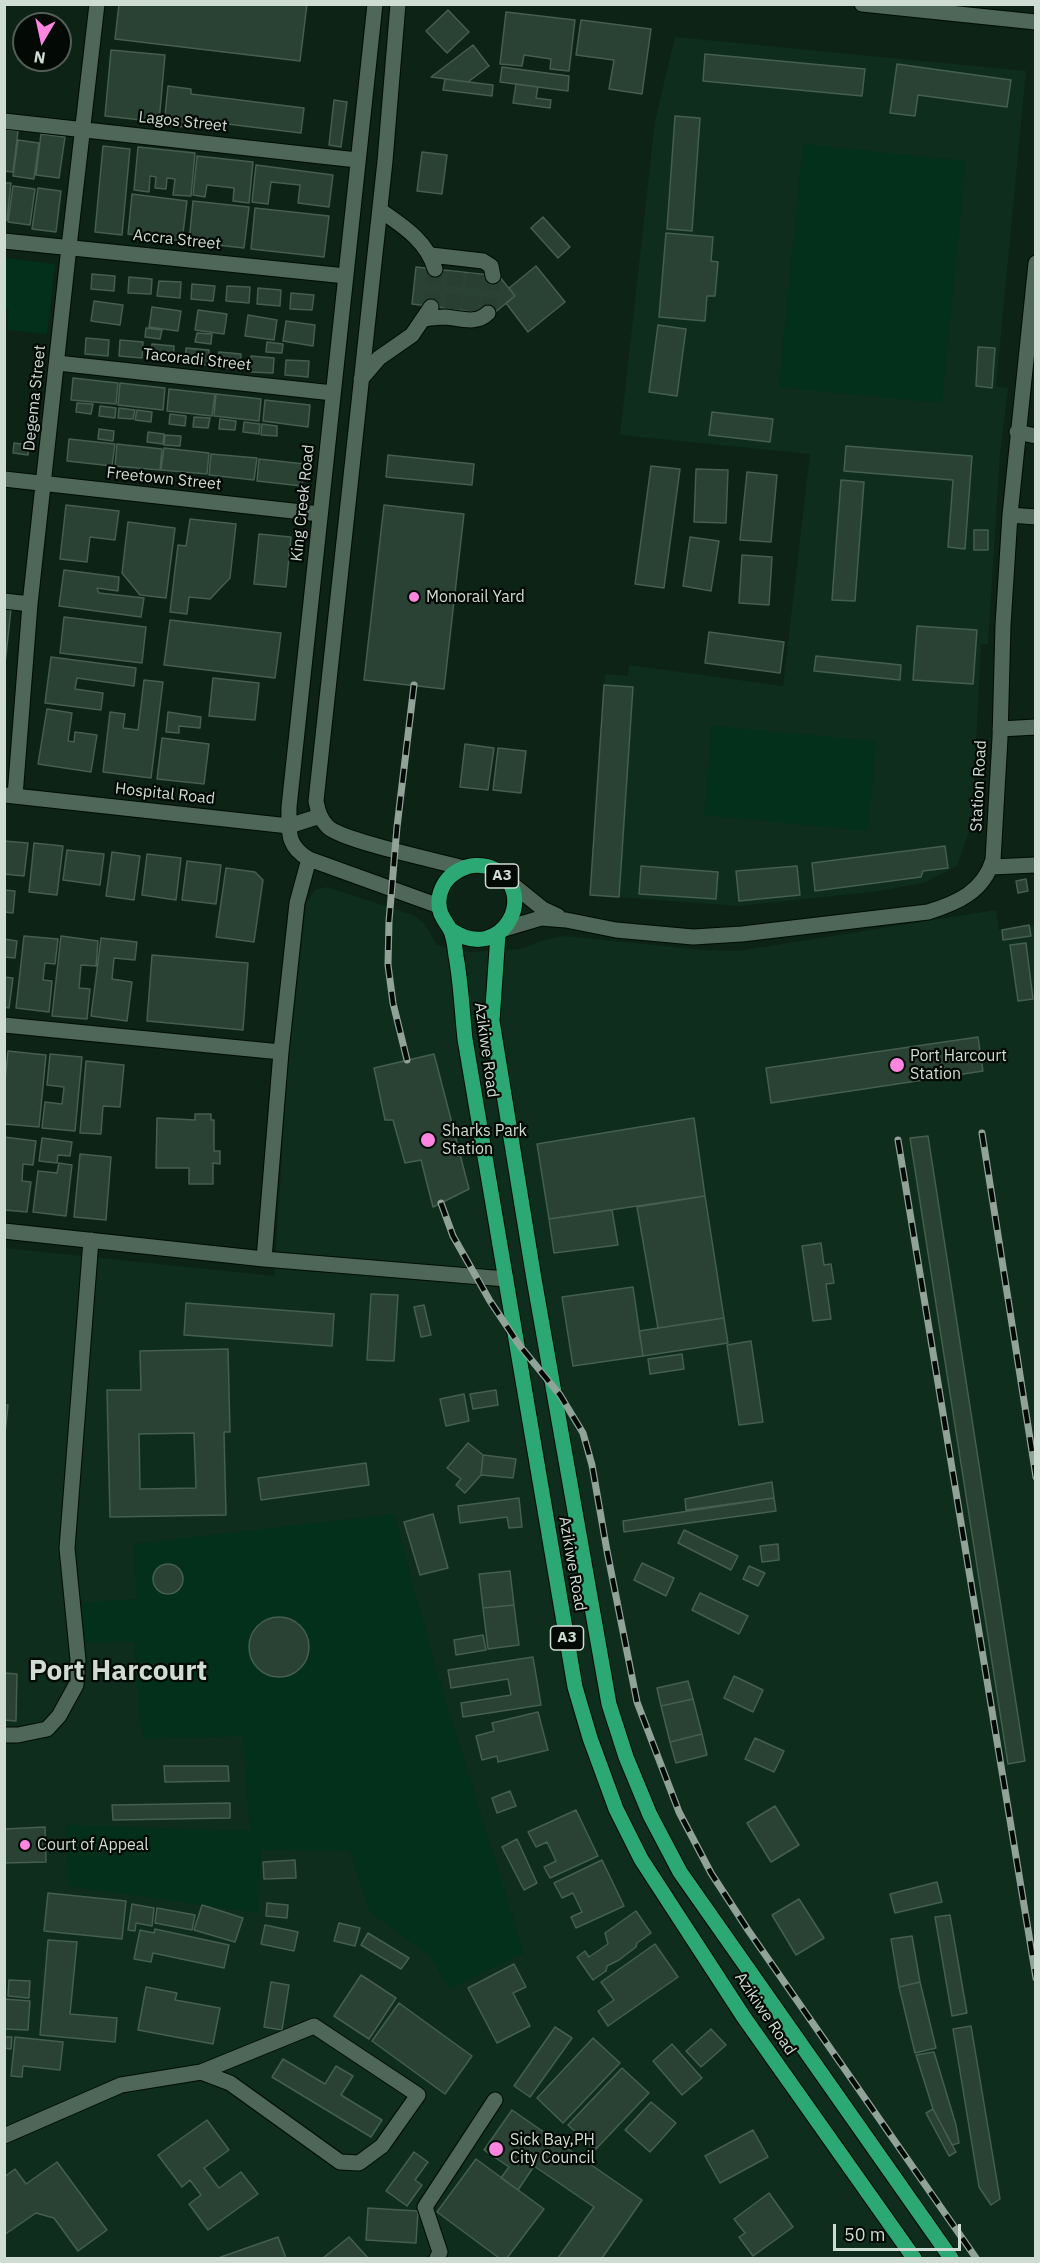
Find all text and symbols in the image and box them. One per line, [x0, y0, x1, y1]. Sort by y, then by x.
north arrow [12, 12, 72, 72]
text: N [32, 47, 47, 69]
street label: Lagos Street [138, 108, 228, 136]
street label: Accra Street [132, 226, 222, 254]
street label: Degema Street [20, 344, 50, 452]
street label: Tacoradi Street [142, 345, 252, 375]
street label: King Creek Road [287, 443, 319, 563]
street label: Freetown Street [106, 463, 222, 495]
place label: Monorail Yard [426, 587, 525, 607]
marker: Monorail Yard [407, 590, 421, 604]
street label: Station Road [967, 740, 991, 832]
street label: Hospital Road [114, 779, 216, 809]
road number: A3 [486, 864, 518, 888]
street label: Azikiwe Road [470, 1001, 502, 1099]
place label: Port Harcourt Station [910, 1046, 1007, 1084]
marker: Port Harcourt Station [888, 1056, 906, 1074]
place label: Sharks Park Station [442, 1121, 527, 1159]
marker: Sharks Park Station [419, 1131, 437, 1149]
street label: Azikiwe Road [554, 1515, 590, 1613]
road number: A3 [550, 1626, 584, 1650]
district label: Port Harcourt [29, 1655, 207, 1689]
place label: Court of Appeal [37, 1835, 149, 1855]
marker: Court of Appeal [18, 1838, 32, 1852]
street label: Azikiwe Road [730, 1969, 800, 2059]
place label: Sick Bay,PH City Council [510, 2130, 595, 2168]
marker: Sick Bay,PH City Council [487, 2140, 505, 2158]
scale bar [836, 2212, 964, 2250]
text: 50 m [844, 2223, 886, 2246]

